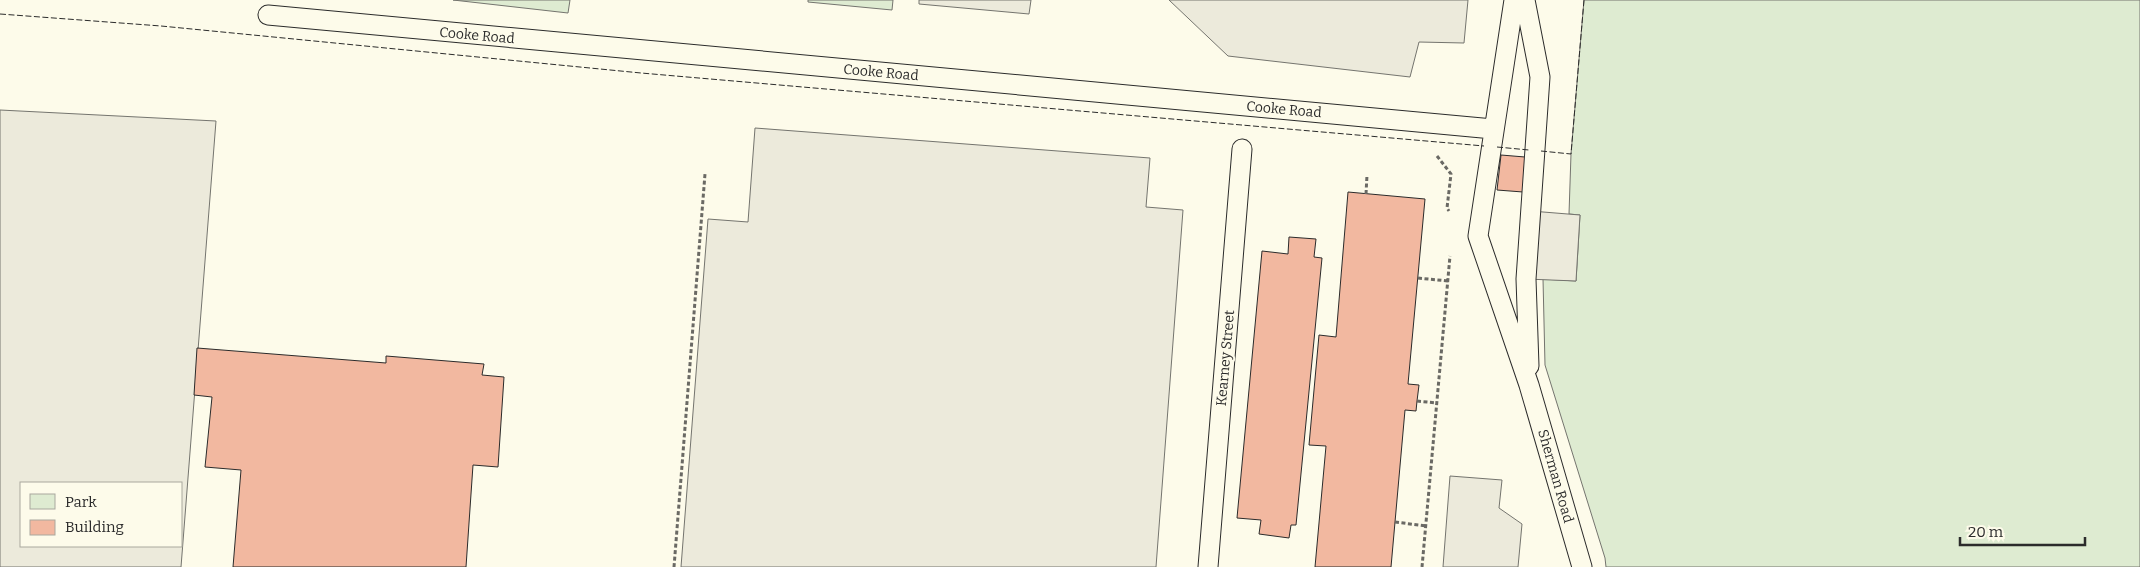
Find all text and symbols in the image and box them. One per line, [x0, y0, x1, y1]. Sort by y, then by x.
street label: Cooke Road [439, 24, 515, 47]
street label: Cooke Road [843, 61, 919, 84]
street label: Cooke Road [1246, 98, 1322, 121]
street label: Kearney Street [1213, 309, 1238, 407]
street label: Sherman Road [1534, 427, 1577, 525]
legend [20, 482, 182, 547]
text: Park [65, 493, 97, 511]
scale bar [1960, 514, 2085, 546]
text: Building [65, 518, 124, 536]
text: 20 m [1968, 523, 2004, 541]

